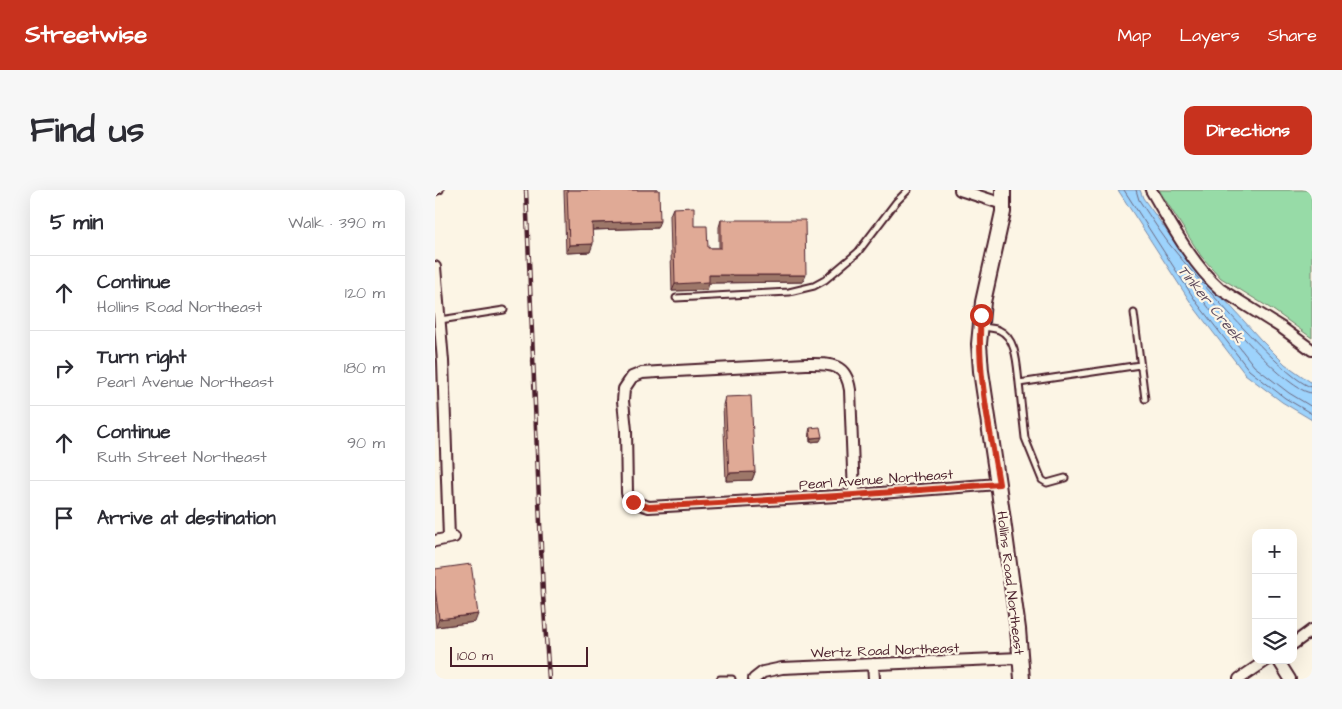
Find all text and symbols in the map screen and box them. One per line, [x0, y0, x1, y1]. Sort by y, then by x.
text: Streetwise [25, 18, 147, 52]
text: Map [1117, 23, 1151, 48]
text: Layers [1179, 23, 1240, 48]
text: Share [1268, 23, 1317, 48]
text: Find us [30, 106, 144, 155]
button: Directions [1184, 106, 1312, 155]
text: 5 min [50, 208, 103, 237]
text: Walk · 390 m [288, 212, 385, 234]
water label: Tinker Creek [1173, 261, 1249, 348]
text: Continue [97, 269, 171, 296]
icon: ahead [50, 279, 78, 307]
text: 120 m [345, 282, 385, 304]
text: Hollins Road Northeast [97, 296, 262, 318]
route start [970, 304, 993, 327]
text: Turn right [97, 344, 186, 371]
icon: right [50, 354, 78, 382]
text: 180 m [344, 357, 385, 379]
text: Pearl Avenue Northeast [97, 371, 274, 393]
text: Continue [97, 419, 171, 446]
icon: ahead [50, 429, 78, 457]
text: 90 m [347, 432, 385, 454]
text: Ruth Street Northeast [97, 446, 267, 468]
street label: Pearl Avenue Northeast [798, 465, 954, 495]
route end [622, 491, 645, 514]
icon: arrive [50, 504, 78, 532]
text: Arrive at destination [97, 505, 276, 532]
street label: Hollins Road Northeast [991, 510, 1029, 656]
map controls [1252, 529, 1297, 664]
button: + [1252, 529, 1297, 574]
button: − [1252, 574, 1297, 619]
button: layers [1252, 619, 1297, 664]
street label: Wertz Road Northeast [810, 638, 960, 664]
scale bar [450, 644, 587, 667]
text: 100 m [457, 646, 493, 666]

